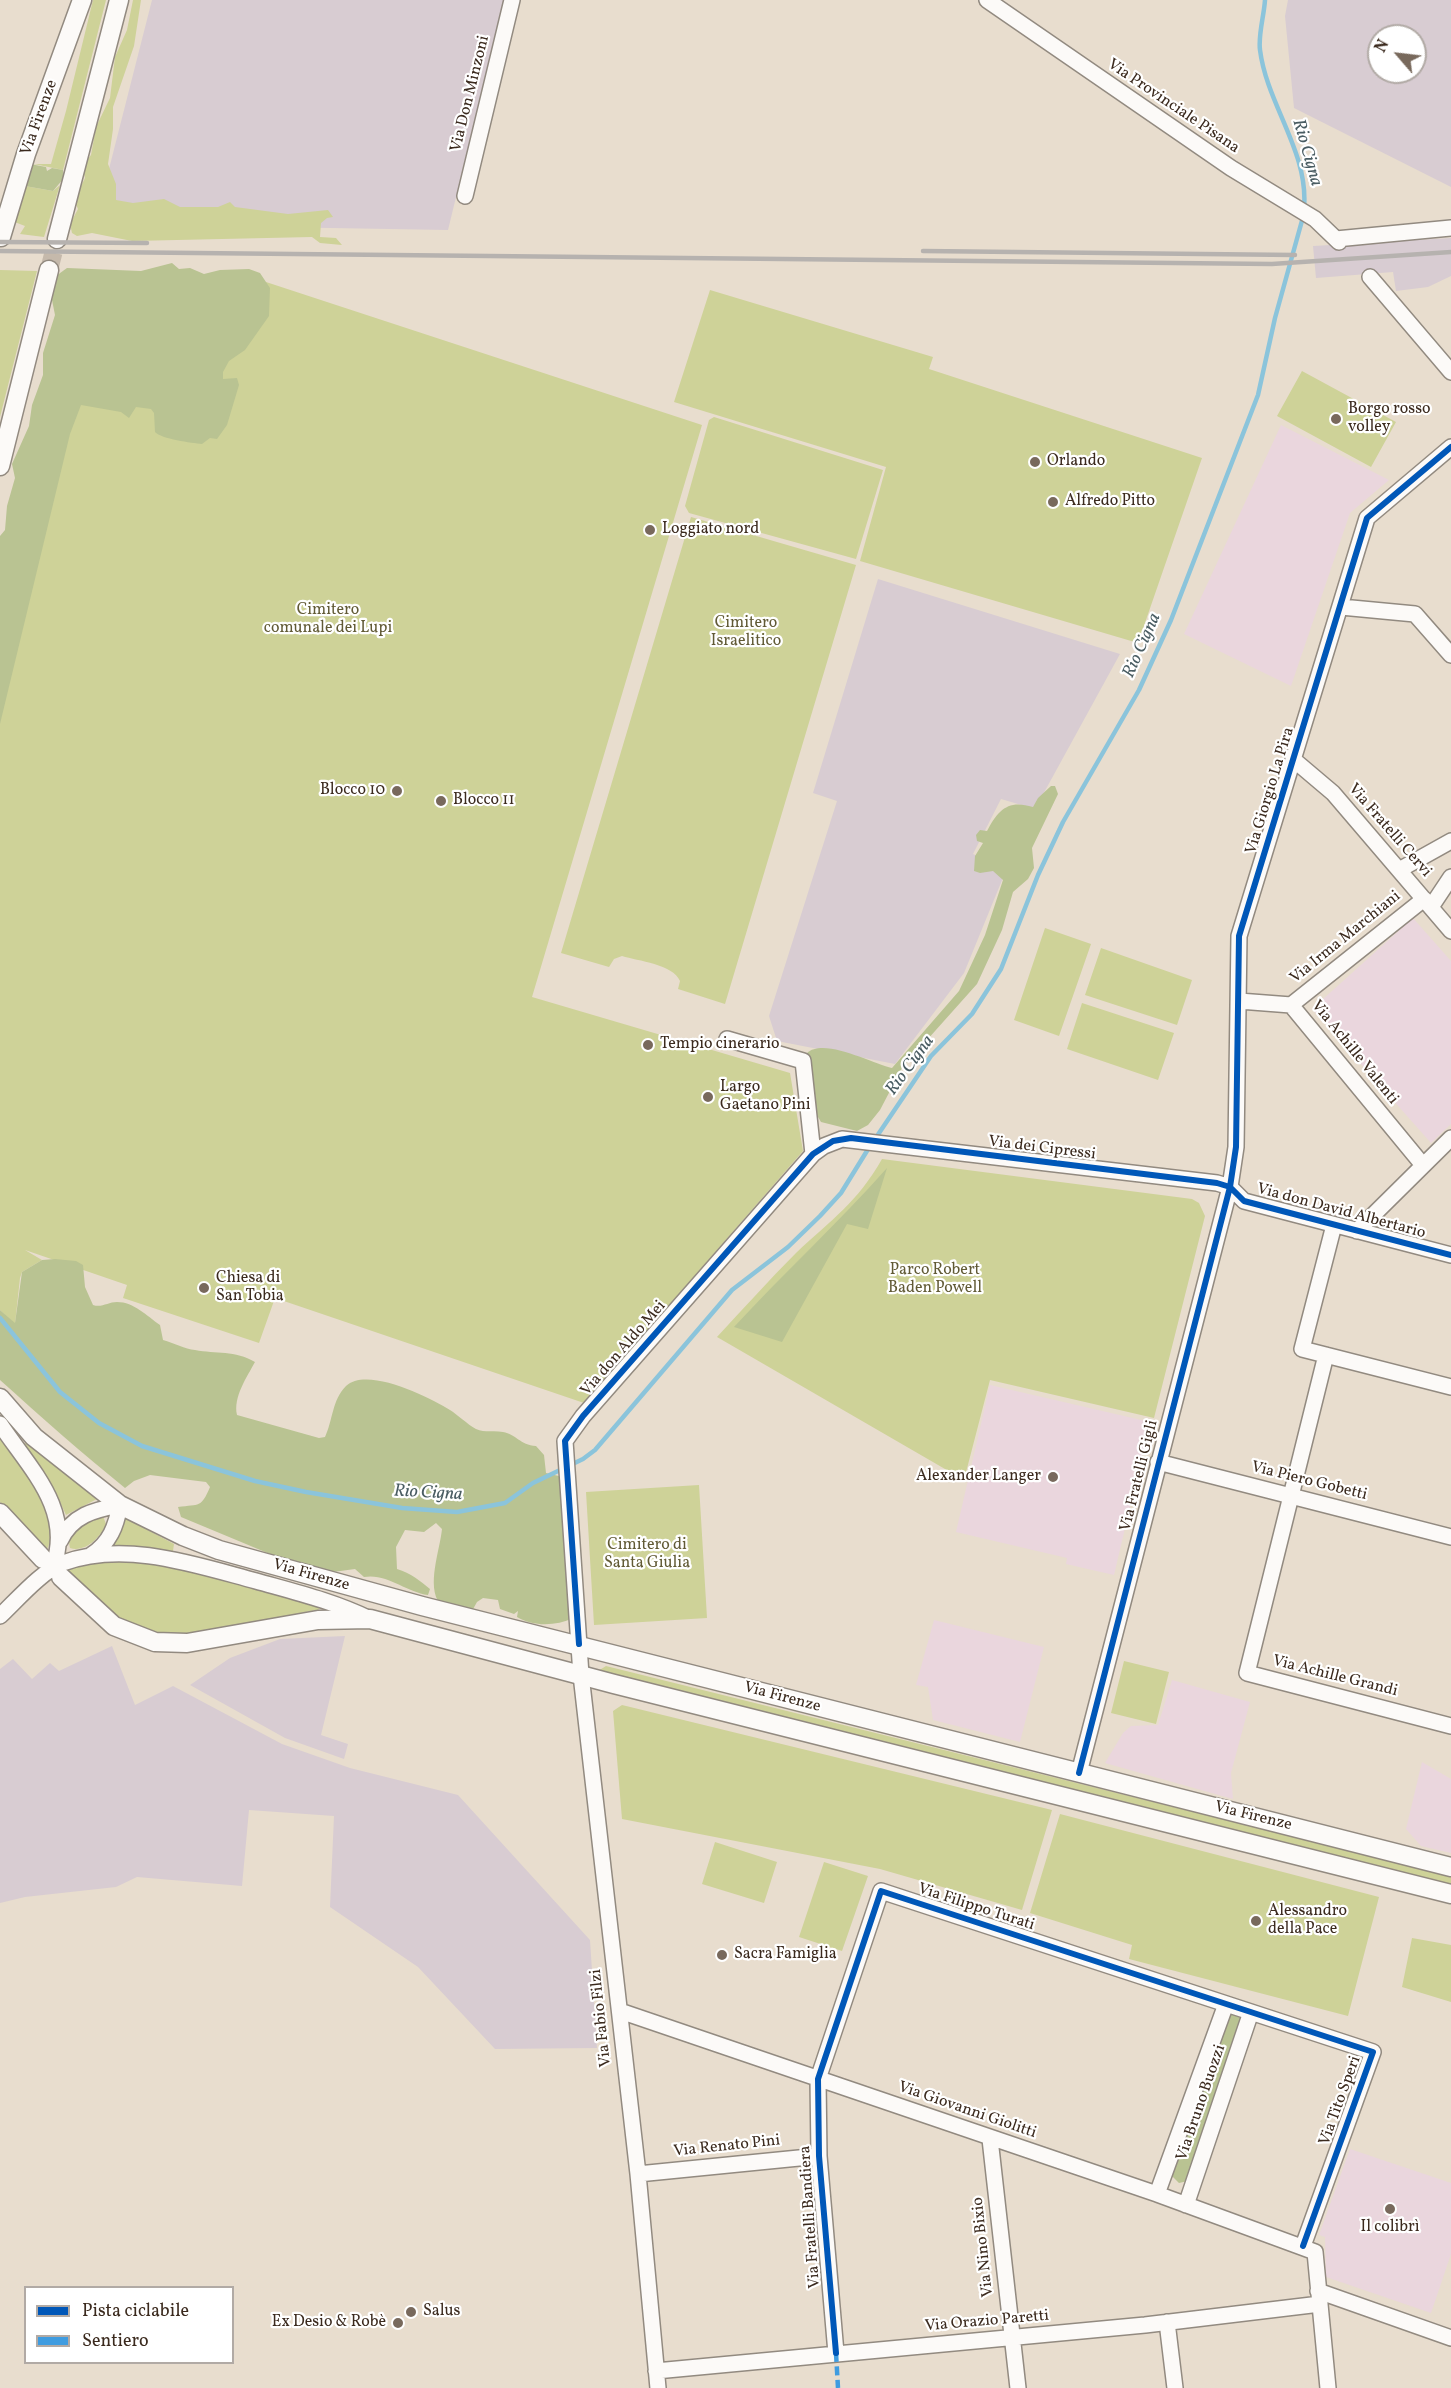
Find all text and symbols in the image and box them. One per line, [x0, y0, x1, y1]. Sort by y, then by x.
north arrow [1367, 24, 1427, 84]
street label: Via Don Minzoni [447, 34, 495, 154]
text: N [1370, 36, 1395, 57]
street label: Via Provinciale Pisana [1103, 56, 1243, 158]
street label: Via Firenze [17, 78, 63, 158]
water label: Rio Cigna [1286, 117, 1326, 189]
place label: Borgo rosso volley [1348, 400, 1430, 438]
marker: Borgo rosso volley [1329, 412, 1343, 426]
place label: Orlando [1047, 452, 1105, 472]
marker: Orlando [1028, 455, 1042, 469]
place label: Alfredo Pitto [1065, 492, 1155, 512]
marker: Alfredo Pitto [1046, 495, 1060, 509]
place label: Loggiato nord [662, 520, 759, 540]
marker: Loggiato nord [643, 523, 657, 537]
park label: Cimitero comunale dei Lupi [264, 601, 392, 639]
water label: Rio Cigna [1119, 610, 1167, 682]
park label: Cimitero Israelitico [711, 614, 781, 652]
street label: Via Giorgio La Pira [1243, 725, 1299, 857]
street label: Via Fratelli Cervi [1343, 780, 1435, 882]
place label: Blocco 10 [320, 781, 385, 801]
marker: Blocco 10 [390, 784, 404, 798]
place label: Blocco 11 [453, 791, 515, 811]
marker: Blocco 11 [434, 794, 448, 808]
street label: Via Irma Marchiani [1287, 887, 1405, 989]
street label: Via Achille Valenti [1306, 997, 1402, 1109]
water label: Rio Cigna [882, 1032, 940, 1100]
place label: Tempio cinerario [660, 1035, 779, 1055]
marker: Tempio cinerario [641, 1038, 655, 1052]
place label: Largo Gaetano Pini [720, 1078, 811, 1116]
marker: Largo Gaetano Pini [701, 1090, 715, 1104]
street label: Via dei Cipressi [987, 1133, 1097, 1165]
street label: Via don David Albertario [1255, 1180, 1427, 1244]
park label: Parco Robert Baden Powell [888, 1261, 982, 1299]
place label: Chiesa di San Tobia [216, 1269, 284, 1307]
marker: Chiesa di San Tobia [197, 1281, 211, 1295]
street label: Via don Aldo Mei [577, 1297, 671, 1401]
street label: Via Fratelli Gigli [1117, 1418, 1163, 1534]
street label: Via Piero Gobetti [1249, 1458, 1369, 1506]
place label: Alexander Langer [916, 1467, 1041, 1487]
marker: Alexander Langer [1046, 1470, 1060, 1484]
water label: Rio Cigna [393, 1481, 463, 1507]
park label: Cimitero di Santa Giulia [604, 1536, 690, 1574]
street label: Via Firenze [270, 1556, 352, 1596]
street label: Via Achille Grandi [1270, 1652, 1400, 1702]
street label: Via Firenze [741, 1679, 823, 1717]
street label: Via Firenze [1212, 1798, 1294, 1836]
street label: Via Filippo Turati [915, 1880, 1037, 1936]
place label: Alessandro della Pace [1268, 1902, 1347, 1940]
marker: Alessandro della Pace [1249, 1914, 1263, 1928]
place label: Sacra Famiglia [734, 1945, 837, 1965]
marker: Sacra Famiglia [715, 1948, 729, 1962]
street label: Via Fabio Filzi [587, 1968, 617, 2068]
street label: Via Bruno Buozzi [1173, 2042, 1231, 2164]
street label: Via Tito Speri [1316, 2054, 1366, 2148]
street label: Via Giovanni Giolitti [895, 2078, 1039, 2144]
street label: Via Renato Pini [673, 2132, 781, 2162]
street label: Via Fratelli Bandiera [796, 2145, 826, 2289]
street label: Via Nino Bixio [969, 2196, 999, 2298]
marker: Il colibrì [1383, 2202, 1397, 2216]
place label: Il colibrì [1360, 2218, 1420, 2238]
legend [24, 2286, 234, 2364]
text: Pista ciclabile [82, 2299, 189, 2324]
place label: Salus [423, 2302, 460, 2322]
marker: Salus [404, 2305, 418, 2319]
street label: Via Orazio Paretti [924, 2307, 1050, 2337]
place label: Ex Desio & Robè [272, 2313, 386, 2333]
marker: Ex Desio & Robè [391, 2316, 405, 2330]
text: Sentiero [82, 2329, 149, 2354]

